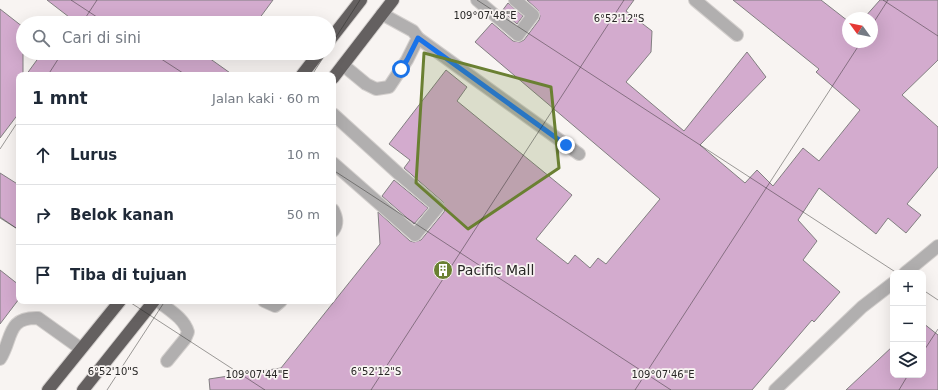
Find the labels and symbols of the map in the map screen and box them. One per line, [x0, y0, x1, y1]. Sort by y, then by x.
text: 109°07'48"E [453, 10, 517, 21]
north arrow [842, 12, 878, 48]
text: 6°52'12"S [594, 13, 644, 24]
route start [392, 60, 410, 78]
route end [557, 136, 575, 154]
building icon: Pacific Mall [432, 259, 454, 281]
place label: Pacific Mall [457, 262, 534, 278]
text: 6°52'10"S [88, 366, 138, 377]
text: 6°52'12"S [351, 366, 401, 377]
text: 109°07'44"E [225, 369, 289, 380]
text: 109°07'46"E [631, 369, 695, 380]

